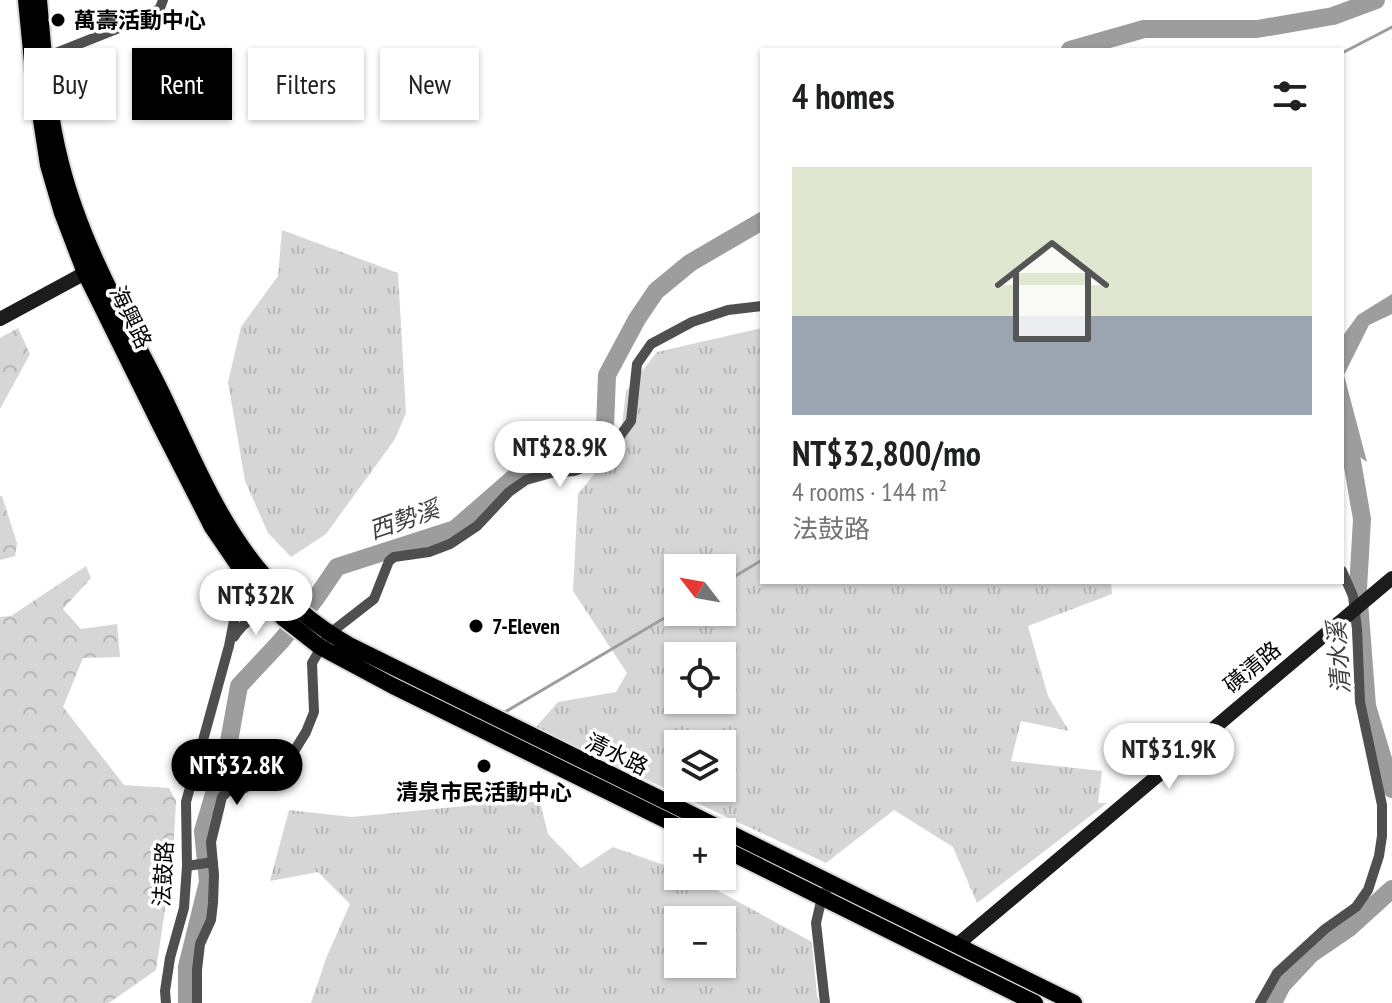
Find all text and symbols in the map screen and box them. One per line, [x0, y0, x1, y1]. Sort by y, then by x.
place label: 萬壽活動中心 [74, 6, 206, 34]
marker: 萬壽活動中心 [49, 11, 67, 29]
chip: Buy [24, 48, 116, 120]
chip: Rent [132, 48, 232, 120]
chip: Filters [248, 48, 364, 120]
chip: New [380, 48, 479, 120]
text: 4 homes [792, 74, 895, 118]
icon: filters [1268, 74, 1312, 118]
icon: home [980, 219, 1124, 363]
street label: 海興路 [104, 281, 158, 353]
pin: NT$28.9K [477, 421, 643, 489]
text: NT$28.9K [512, 430, 608, 463]
text: NT$32,800/mo [792, 431, 981, 475]
text: 4 rooms · 144 m² [792, 475, 947, 508]
water label: 西勢溪 [365, 492, 446, 546]
text: 法鼓路 [792, 512, 870, 545]
north arrow [664, 554, 736, 626]
map controls [664, 554, 736, 978]
pin: NT$32K [191, 569, 321, 637]
text: NT$32K [217, 578, 295, 611]
place label: 7-Eleven [492, 612, 560, 640]
marker: 7-Eleven [467, 617, 485, 635]
water label: 清水溪 [1320, 618, 1356, 695]
street label: 磺清路 [1218, 635, 1286, 699]
button: locate [664, 642, 736, 714]
pin: NT$31.9K [1086, 723, 1252, 791]
street label: 清水路 [581, 727, 653, 781]
button: layers [664, 730, 736, 802]
text: NT$31.9K [1121, 732, 1217, 765]
pin: NT$32.8K [154, 739, 320, 807]
text: NT$32.8K [189, 748, 285, 781]
marker: 清泉市民活動中心 [475, 757, 493, 775]
place label: 清泉市民活動中心 [396, 778, 572, 806]
button: + [664, 818, 736, 890]
street label: 法鼓路 [147, 840, 179, 908]
button: − [664, 906, 736, 978]

